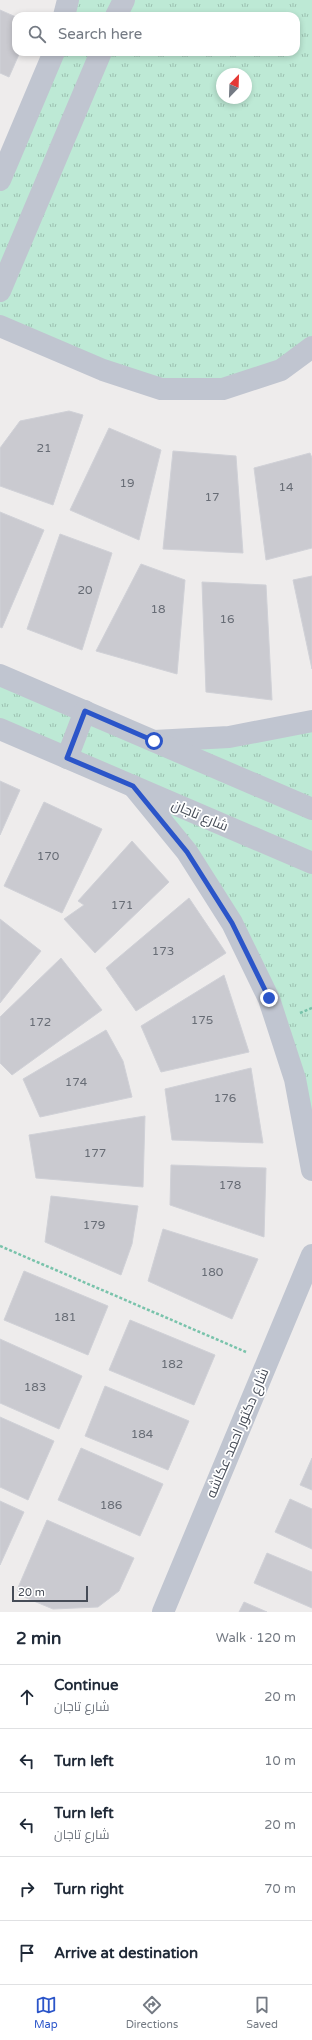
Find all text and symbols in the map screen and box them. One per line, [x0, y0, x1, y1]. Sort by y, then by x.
search box [12, 12, 300, 56]
icon: search [26, 23, 48, 45]
text: Search here [58, 25, 142, 43]
north arrow [216, 68, 252, 104]
house number: 21 [36, 441, 52, 455]
house number: 19 [119, 476, 135, 490]
house number: 14 [278, 480, 294, 494]
house number: 17 [204, 490, 220, 504]
house number: 20 [77, 583, 93, 597]
house number: 18 [150, 602, 166, 616]
house number: 16 [219, 612, 235, 626]
route start [145, 732, 163, 750]
street label: شارع تاجان [169, 796, 231, 835]
house number: 170 [37, 849, 60, 863]
house number: 171 [111, 898, 133, 912]
house number: 173 [152, 944, 174, 958]
route end [260, 989, 278, 1007]
house number: 175 [191, 1013, 213, 1027]
house number: 172 [29, 1015, 51, 1029]
house number: 174 [65, 1075, 88, 1089]
house number: 176 [214, 1091, 236, 1105]
house number: 177 [84, 1146, 106, 1160]
house number: 178 [219, 1178, 241, 1192]
house number: 179 [83, 1218, 105, 1232]
house number: 180 [201, 1265, 224, 1279]
house number: 181 [54, 1310, 76, 1324]
house number: 182 [161, 1357, 183, 1371]
street label: شارع دكتور احمد عكاشه [202, 1366, 272, 1501]
house number: 183 [24, 1380, 46, 1394]
house number: 184 [131, 1427, 154, 1441]
house number: 186 [100, 1498, 122, 1512]
scale bar [12, 1584, 88, 1603]
text: 20 m [18, 1586, 45, 1599]
text: 2 min [16, 1628, 61, 1649]
text: Walk · 120 m [216, 1630, 296, 1646]
text: Continue [54, 1676, 118, 1694]
icon: ahead [16, 1686, 38, 1708]
text: 20 m [264, 1689, 296, 1705]
text: شارع تاجان [54, 1699, 110, 1715]
icon: left [16, 1750, 38, 1772]
text: Turn left [54, 1752, 114, 1770]
text: 10 m [264, 1753, 296, 1769]
text: Turn left [54, 1804, 114, 1822]
icon: left [16, 1814, 38, 1836]
text: 20 m [264, 1817, 296, 1833]
text: شارع تاجان [54, 1827, 110, 1843]
icon: right [16, 1878, 38, 1900]
text: Turn right [54, 1880, 124, 1898]
text: 70 m [264, 1881, 296, 1897]
icon: arrive [16, 1942, 38, 1964]
text: Arrive at destination [54, 1944, 198, 1962]
tab: Map [34, 1994, 58, 2031]
tab: Directions [126, 1994, 178, 2031]
tab: Saved [246, 1994, 278, 2031]

